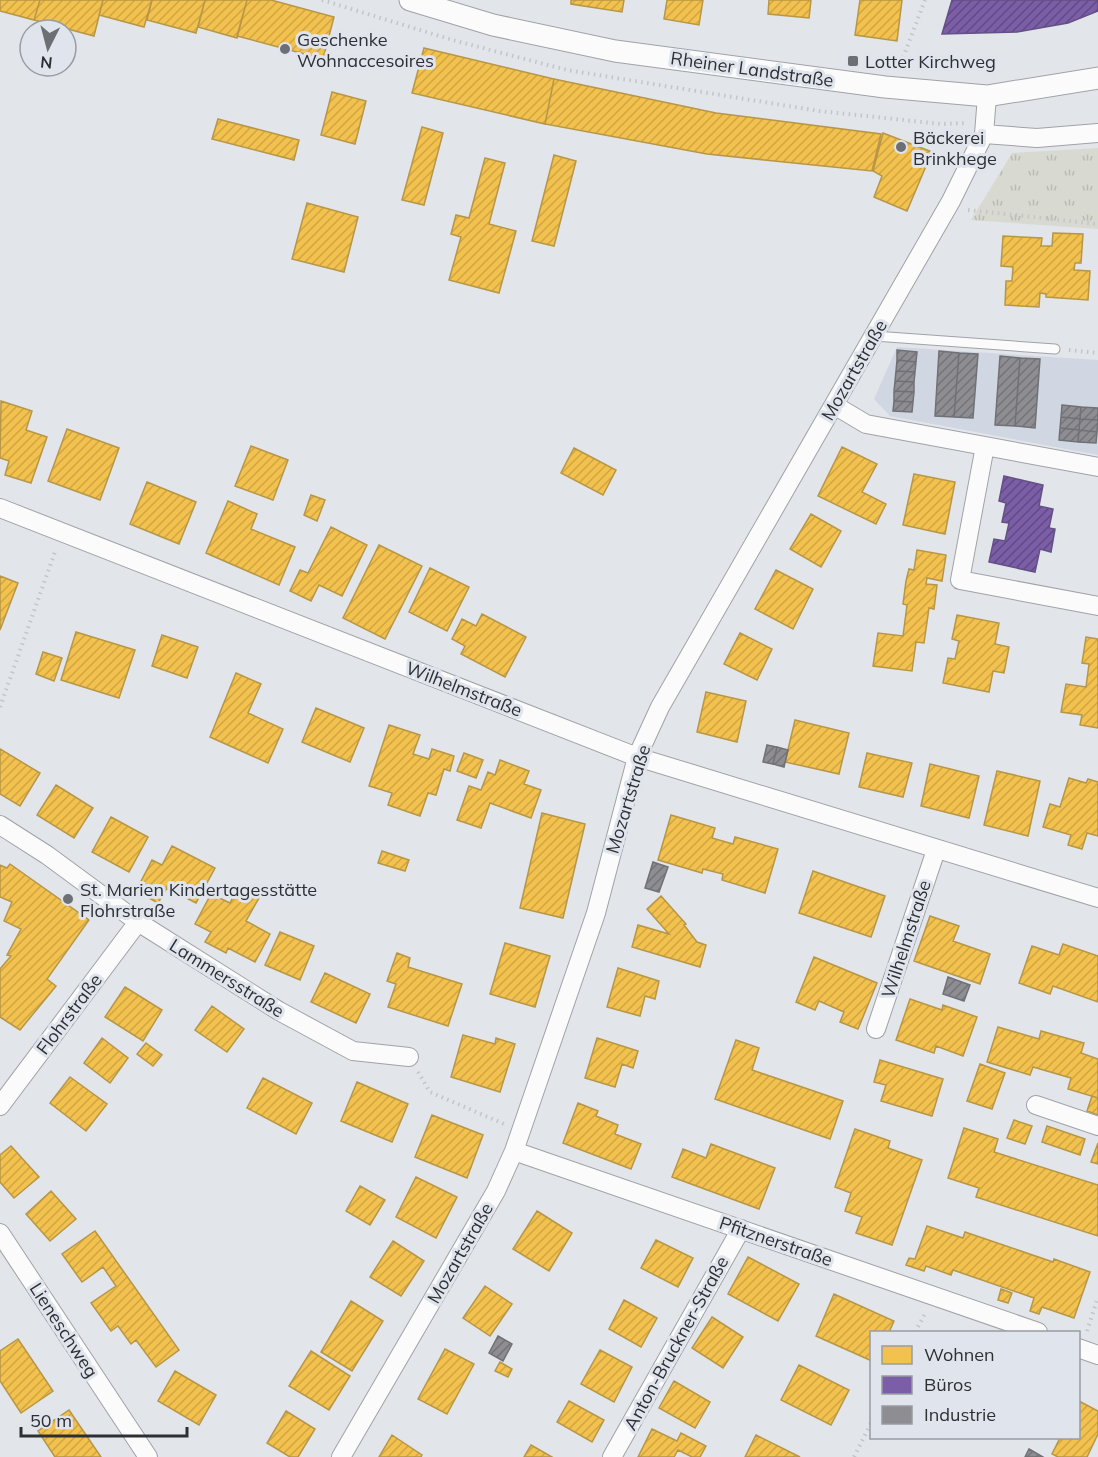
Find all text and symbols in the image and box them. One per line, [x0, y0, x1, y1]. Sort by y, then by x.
north arrow [18, 18, 78, 78]
place label: Geschenke Wohnaccesoires [297, 28, 434, 72]
marker: Geschenke Wohnaccesoires [278, 42, 292, 56]
street label: Rheiner Landstraße [669, 46, 835, 92]
place label: Lotter Kirchweg [865, 50, 996, 73]
text: N [39, 52, 53, 73]
marker: Lotter Kirchweg [846, 54, 860, 68]
place label: Bäckerei Brinkhege [913, 126, 997, 170]
marker: Bäckerei Brinkhege [894, 140, 908, 154]
street label: Mozartstraße [816, 316, 892, 424]
street label: Wilhelmstraße [403, 656, 525, 722]
street label: Mozartstraße [601, 742, 655, 856]
street label: Wilhelmstraße [876, 877, 936, 1001]
place label: St. Marien Kindertagesstätte Flohrstraße [80, 878, 317, 922]
marker: St. Marien Kindertagesstätte Flohrstraße [61, 892, 75, 906]
street label: Lammersstraße [165, 934, 289, 1022]
street label: Flohrstraße [31, 969, 107, 1059]
street label: Mozartstraße [422, 1199, 498, 1307]
street label: Pfitznerstraße [716, 1211, 836, 1271]
street label: Anton-Bruckner-Straße [619, 1252, 733, 1434]
street label: Lieneschweg [25, 1278, 103, 1382]
legend [870, 1331, 1080, 1439]
text: Wohnen [924, 1343, 995, 1366]
text: Büros [924, 1373, 972, 1396]
scale bar [21, 1400, 188, 1438]
text: Industrie [924, 1403, 996, 1426]
text: 50 m [30, 1409, 72, 1432]

